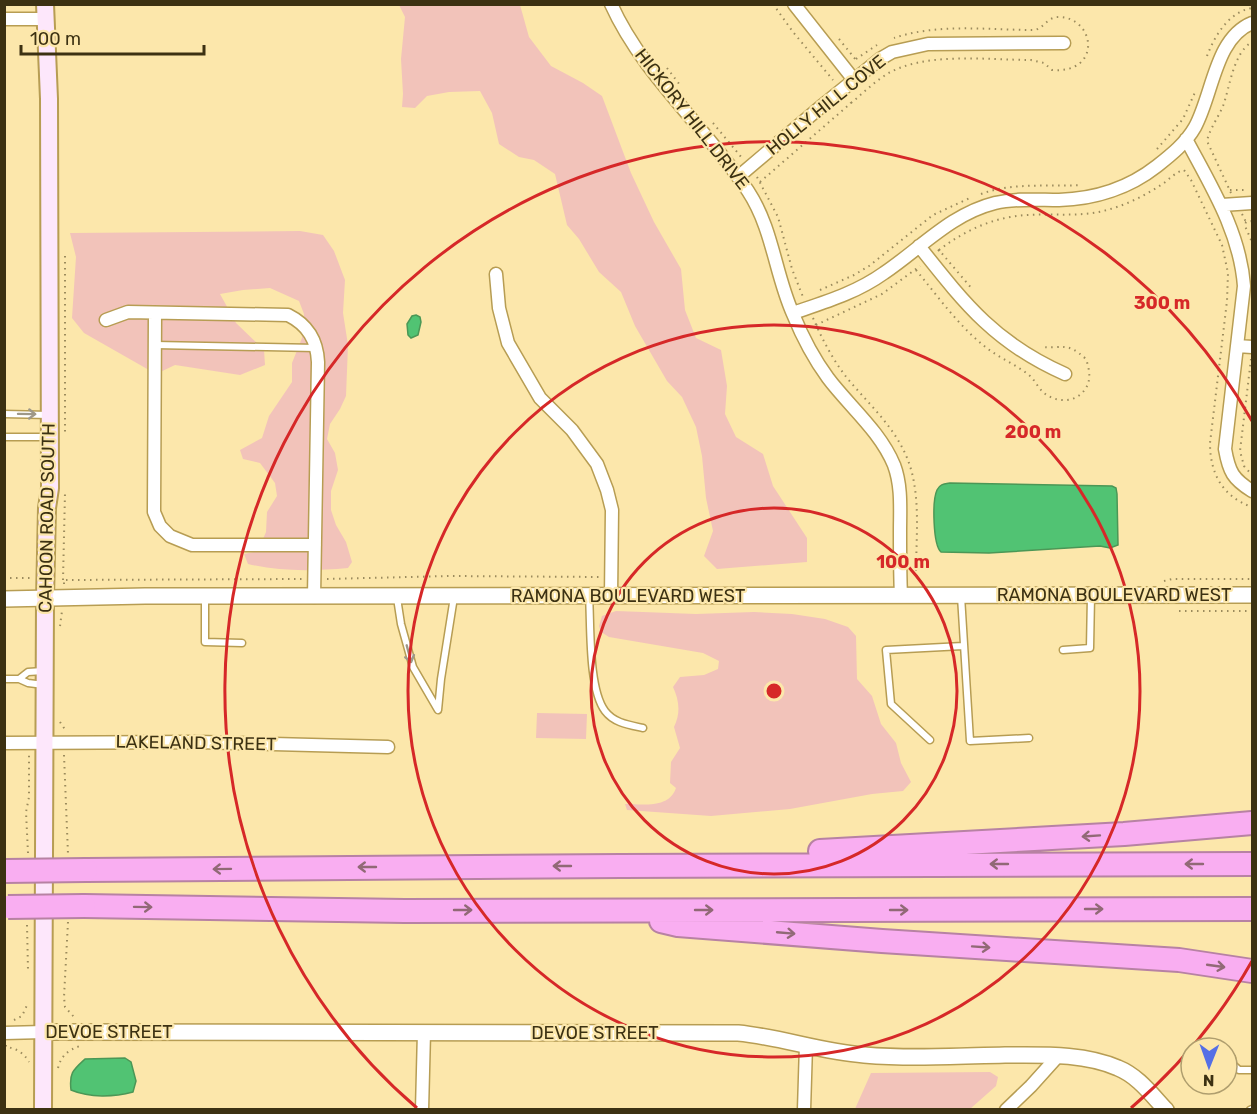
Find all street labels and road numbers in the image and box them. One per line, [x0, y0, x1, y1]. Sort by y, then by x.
street label: HICKORY HILL DRIVE [630, 44, 754, 194]
street label: HOLLY HILL COVE [762, 50, 890, 160]
street label: CAHOON ROAD SOUTH [34, 423, 60, 613]
street label: RAMONA BOULEVARD WEST [997, 584, 1231, 606]
street label: RAMONA BOULEVARD WEST [511, 585, 745, 607]
street label: LAKELAND STREET [115, 731, 277, 755]
street label: DEVOE STREET [45, 1021, 173, 1043]
street label: DEVOE STREET [531, 1022, 659, 1044]

